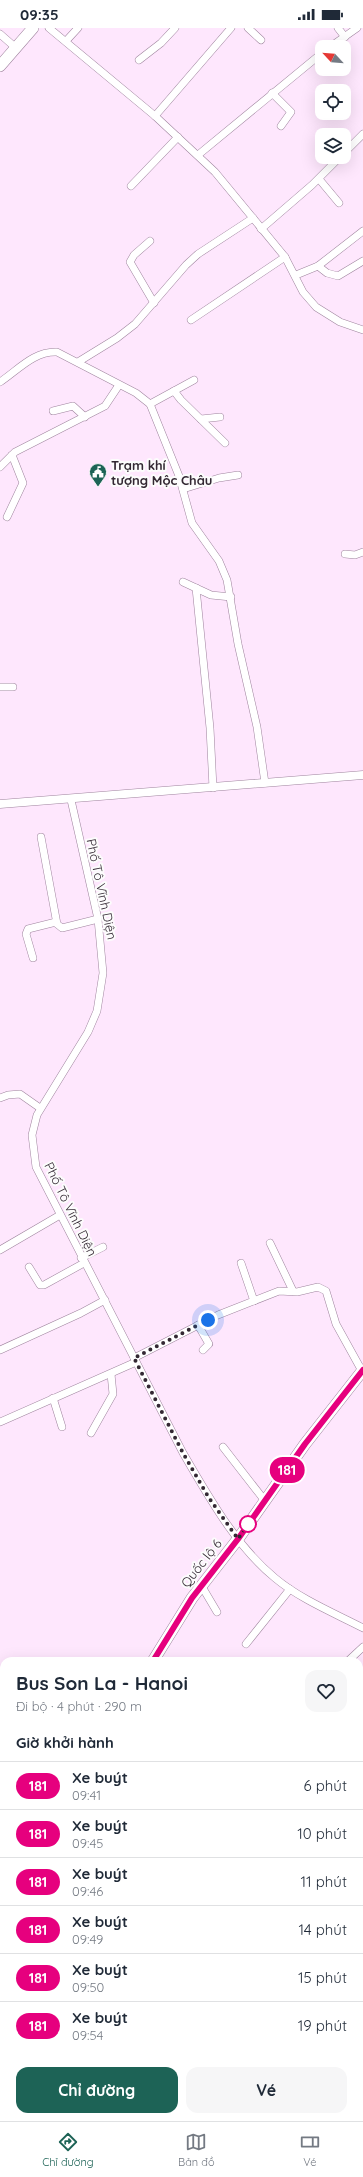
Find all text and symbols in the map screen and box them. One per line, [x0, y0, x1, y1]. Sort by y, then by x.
text: 09:35 [20, 5, 59, 24]
north arrow [315, 40, 351, 76]
map controls [315, 40, 351, 164]
button: locate [315, 84, 351, 120]
button: layers [315, 128, 351, 164]
place label: Trạm khí tượng Mộc Châu [111, 457, 212, 488]
public building icon: Trạm khí tượng Mộc Châu [88, 462, 108, 487]
street label: Phố Tô Vĩnh Diện [84, 837, 120, 941]
street label: Phố Tô Vĩnh Diện [41, 1159, 101, 1259]
your location [198, 1310, 218, 1330]
line badge: 181 [264, 1457, 310, 1483]
text: 181 [278, 1461, 296, 1479]
unlabelled marker [239, 1515, 257, 1533]
street label: Quốc lộ 6 [177, 1536, 225, 1590]
button: heart [305, 1670, 347, 1712]
text: Bus Son La - Hanoi [16, 1671, 188, 1695]
text: Đi bộ · 4 phút · 290 m [16, 1698, 142, 1714]
text: Giờ khởi hành [16, 1733, 114, 1752]
text: Xe buýt [72, 1768, 128, 1787]
text: 6 phút [304, 1776, 347, 1795]
text: 181 [29, 1777, 47, 1795]
text: 09:41 [72, 1787, 101, 1803]
text: Xe buýt [72, 1816, 128, 1835]
text: 10 phút [297, 1824, 347, 1843]
text: 181 [29, 1825, 47, 1843]
text: 09:45 [72, 1835, 103, 1851]
text: Xe buýt [72, 1864, 128, 1883]
text: 11 phút [301, 1872, 347, 1891]
text: 181 [29, 1873, 47, 1891]
text: 09:46 [72, 1883, 103, 1899]
text: Xe buýt [72, 1912, 128, 1931]
text: 14 phút [298, 1920, 347, 1939]
text: 181 [29, 1921, 47, 1939]
text: 09:49 [72, 1931, 103, 1947]
text: Xe buýt [72, 1960, 128, 1979]
text: 15 phút [298, 1968, 347, 1987]
text: 181 [29, 1969, 47, 1987]
text: 09:50 [72, 1979, 104, 1995]
text: Xe buýt [72, 2008, 128, 2027]
text: 19 phút [298, 2016, 347, 2035]
text: 181 [29, 2017, 47, 2035]
text: 09:54 [72, 2027, 103, 2043]
button: Chỉ đường [16, 2067, 178, 2113]
button: Vé [186, 2067, 347, 2113]
tab: Chỉ đường [42, 2131, 94, 2169]
tab: Bản đồ [178, 2131, 215, 2169]
tab: Vé [299, 2131, 321, 2169]

